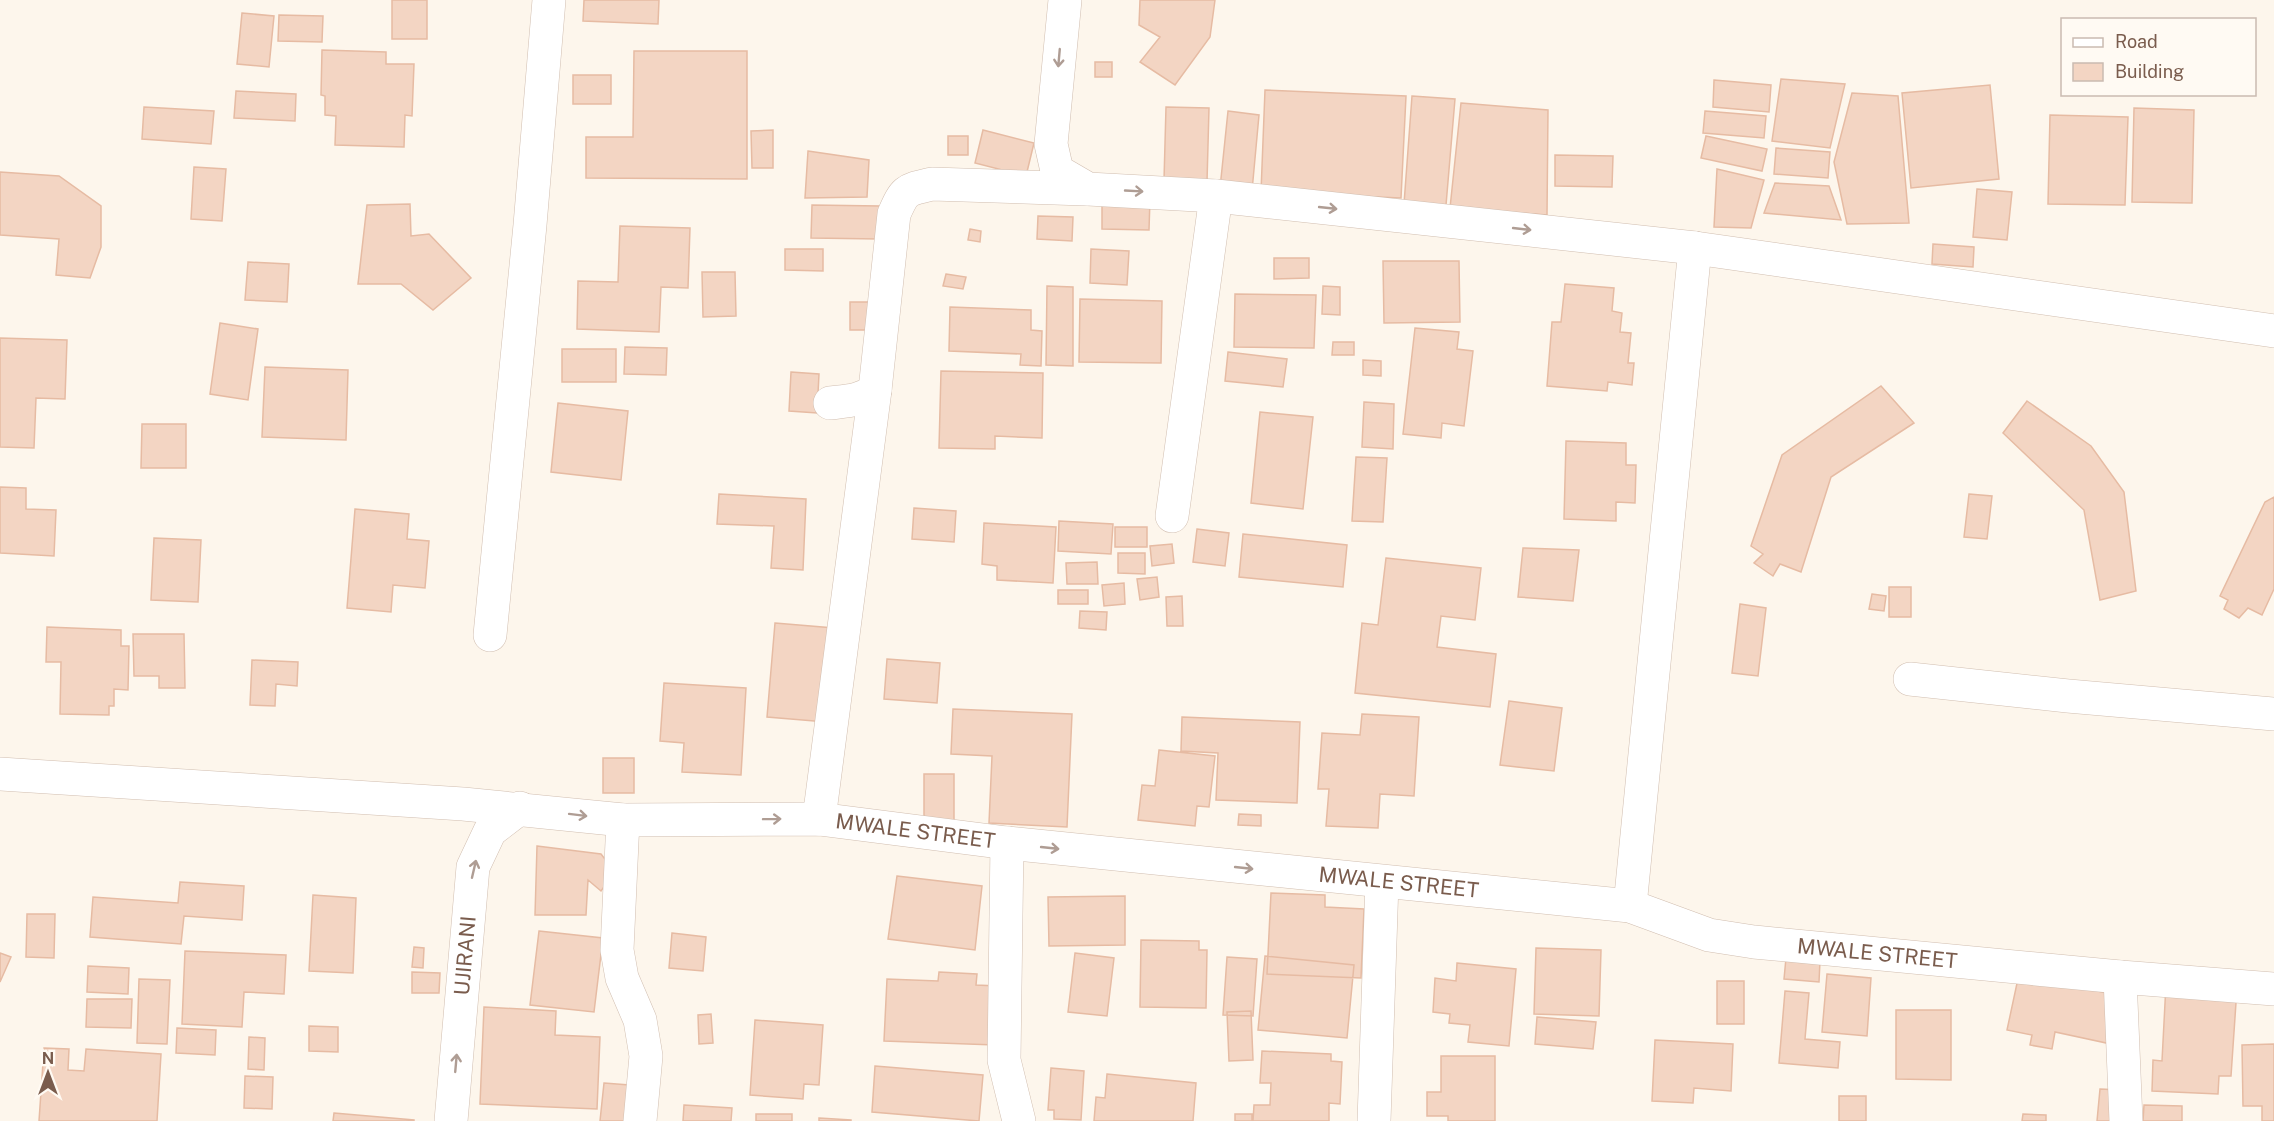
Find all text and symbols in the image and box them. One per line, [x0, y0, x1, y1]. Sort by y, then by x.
legend [2061, 18, 2256, 96]
text: Road [2115, 31, 2158, 52]
one-way arrow [1053, 48, 1064, 68]
text: Building [2115, 61, 2184, 82]
one-way arrow [1123, 186, 1143, 197]
one-way arrow [1317, 203, 1337, 214]
one-way arrow [1511, 224, 1531, 235]
street label: MWALE STREET [834, 808, 997, 853]
one-way arrow [567, 810, 587, 821]
one-way arrow [762, 813, 782, 825]
one-way arrow [1039, 843, 1059, 854]
one-way arrow [469, 860, 481, 879]
one-way arrow [1233, 862, 1253, 873]
street label: MWALE STREET [1317, 862, 1480, 903]
street label: UJIRANI [449, 915, 481, 996]
street label: MWALE STREET [1796, 933, 1959, 973]
north arrow [18, 1043, 78, 1103]
text: N [42, 1049, 54, 1068]
one-way arrow [451, 1053, 462, 1073]

